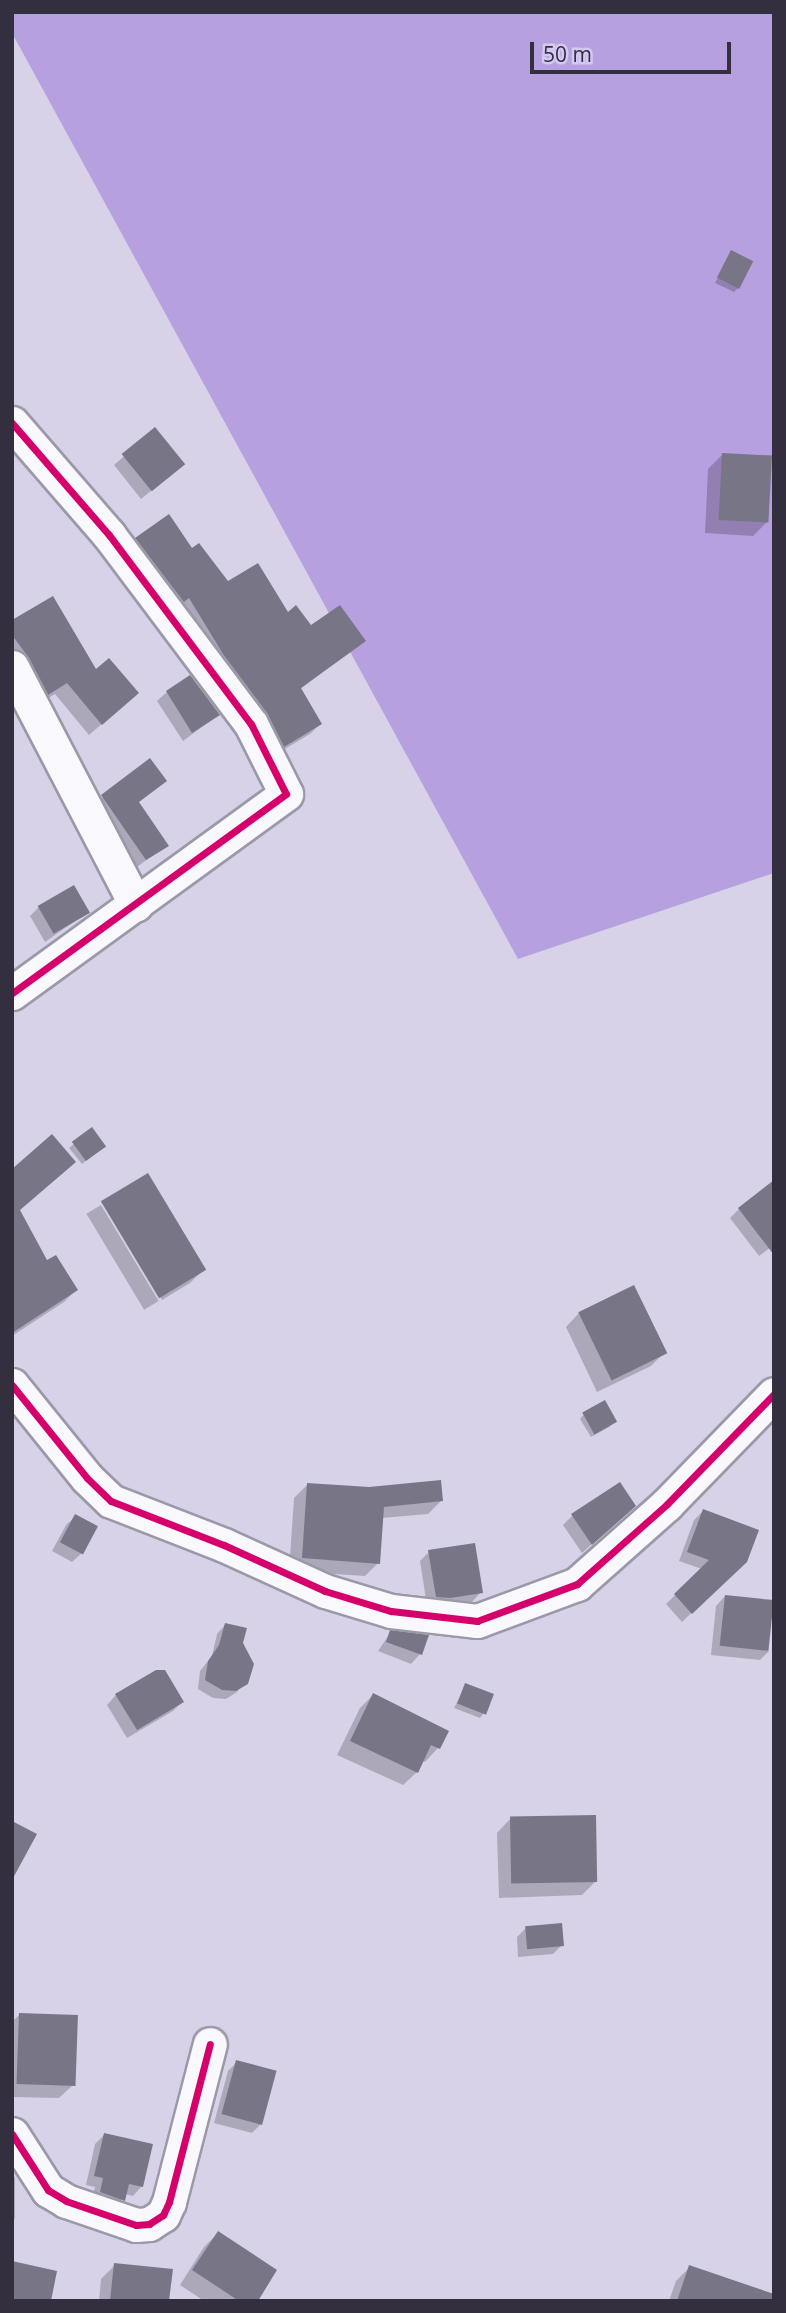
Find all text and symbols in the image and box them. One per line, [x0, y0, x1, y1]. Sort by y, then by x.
scale bar [534, 28, 735, 72]
text: 50 m [543, 40, 592, 68]

